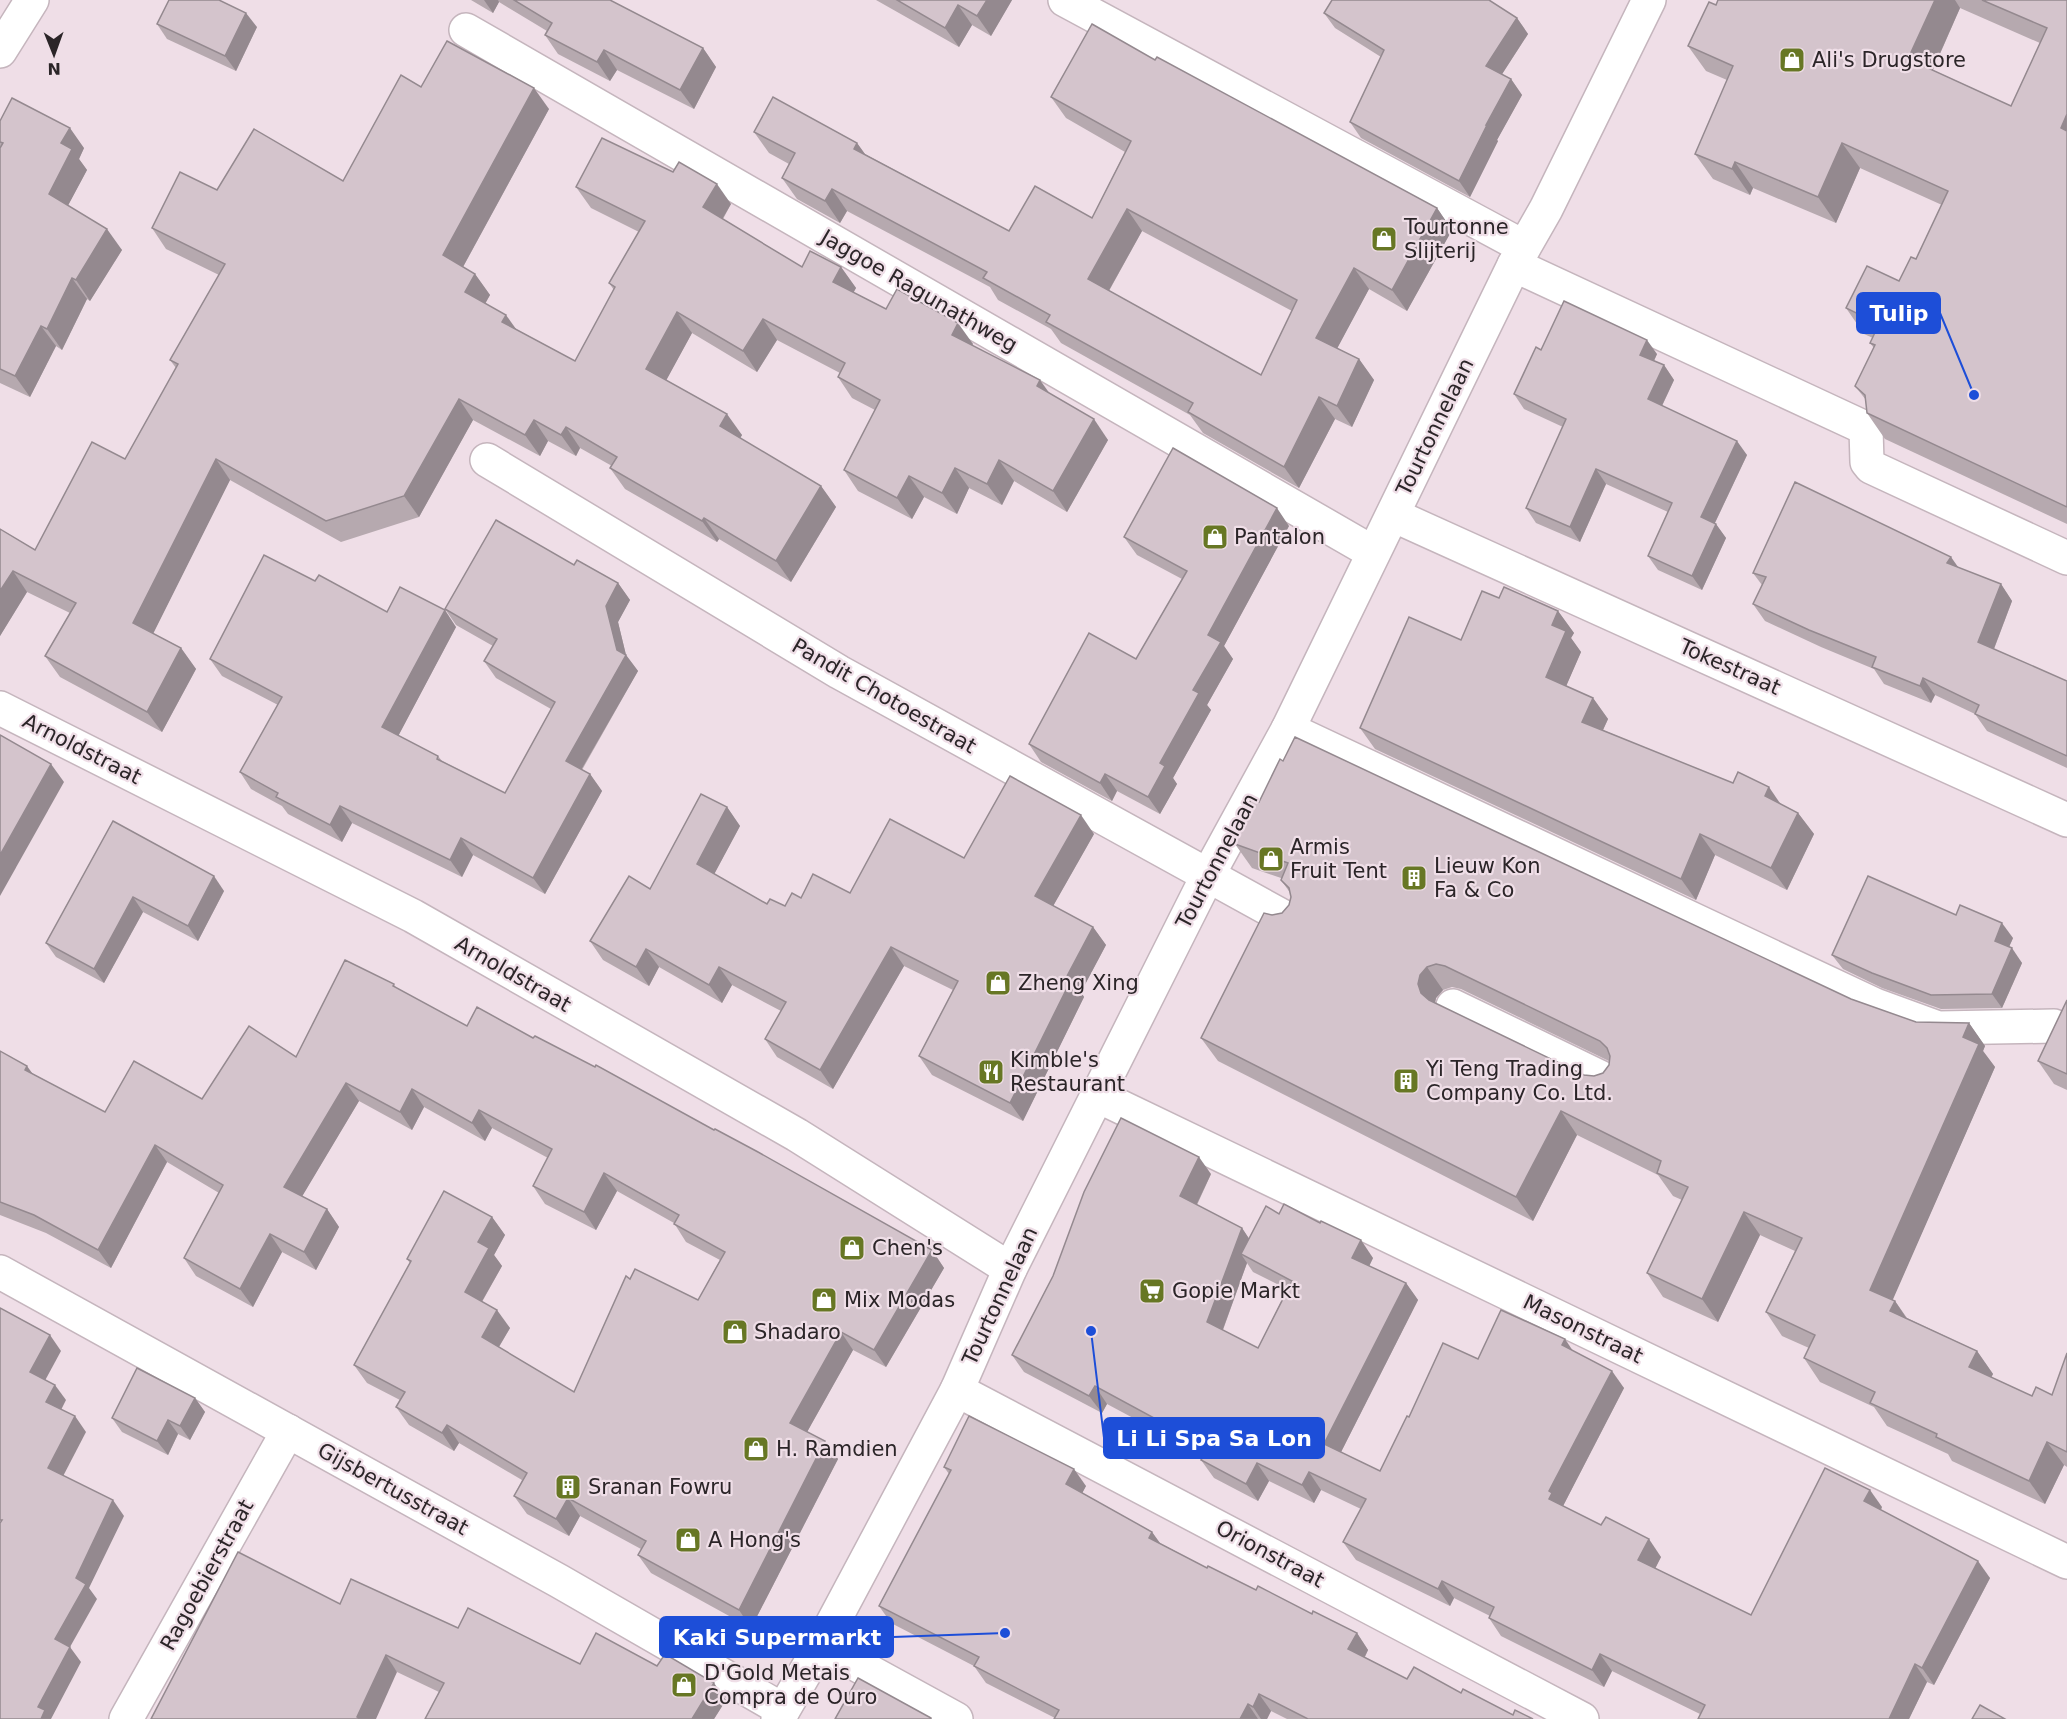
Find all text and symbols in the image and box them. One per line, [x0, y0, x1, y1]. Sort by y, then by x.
north arrow [24, 24, 84, 84]
shop icon: Ali's Drugstore [1777, 45, 1807, 75]
place label: Ali's Drugstore [1812, 48, 1966, 72]
text: N [47, 59, 61, 78]
place label: Tourtonne Slijterij [1403, 215, 1509, 263]
street label: Jaggoe Ragunathweg [815, 224, 1022, 357]
shop icon: Tourtonne Slijterij [1369, 224, 1399, 254]
callout: Tulip [1857, 293, 1940, 333]
text: Tulip [1869, 301, 1929, 326]
street label: Tourtonnelaan [1391, 355, 1479, 500]
shop icon: Pantalon [1200, 522, 1230, 552]
place label: Pantalon [1234, 525, 1325, 549]
street label: Pandit Chotoestraat [788, 633, 980, 759]
street label: Tokestraat [1675, 634, 1784, 700]
street label: Arnoldstraat [19, 709, 145, 789]
street label: Tourtonnelaan [1171, 789, 1263, 934]
place label: Armis Fruit Tent [1290, 835, 1387, 883]
shop icon: Armis Fruit Tent [1256, 844, 1286, 874]
place label: Lieuw Kon Fa & Co [1434, 854, 1541, 902]
building icon: Lieuw Kon Fa & Co [1399, 863, 1429, 893]
street label: Arnoldstraat [451, 931, 575, 1017]
shop icon: Zheng Xing [983, 968, 1013, 998]
place label: Zheng Xing [1018, 971, 1139, 995]
place label: Kimble's Restaurant [1010, 1048, 1125, 1096]
restaurant icon: Kimble's Restaurant [976, 1057, 1006, 1087]
place label: Yi Teng Trading Company Co. Ltd. [1425, 1057, 1613, 1105]
building icon: Yi Teng Trading Company Co. Ltd. [1391, 1066, 1421, 1096]
street label: Tourtonnelaan [957, 1223, 1042, 1370]
shop icon: Chen's [837, 1233, 867, 1263]
place label: Chen's [872, 1236, 943, 1260]
supermarket icon: Gopie Markt [1137, 1276, 1167, 1306]
place label: Gopie Markt [1172, 1279, 1300, 1303]
shop icon: Mix Modas [809, 1285, 839, 1315]
place label: Mix Modas [844, 1288, 955, 1312]
street label: Masonstraat [1519, 1290, 1647, 1368]
shop icon: Shadaro [720, 1317, 750, 1347]
place label: Shadaro [754, 1320, 841, 1344]
callout: Li Li Spa Sa Lon [1104, 1418, 1324, 1458]
text: Li Li Spa Sa Lon [1116, 1426, 1312, 1451]
shop icon: H. Ramdien [741, 1434, 771, 1464]
place label: H. Ramdien [776, 1437, 898, 1461]
street label: Gijsbertusstraat [314, 1438, 472, 1540]
building icon: Sranan Fowru [553, 1472, 583, 1502]
place label: Sranan Fowru [588, 1475, 732, 1499]
street label: Ragoebierstraat [156, 1495, 258, 1655]
street label: Orionstraat [1212, 1515, 1328, 1593]
shop icon: A Hong's [673, 1525, 703, 1555]
place label: A Hong's [708, 1528, 801, 1552]
callout: Kaki Supermarkt [660, 1617, 893, 1657]
text: Kaki Supermarkt [673, 1625, 882, 1650]
place label: D'Gold Metais Compra de Ouro [704, 1661, 877, 1709]
shop icon: D'Gold Metais Compra de Ouro [669, 1670, 699, 1700]

